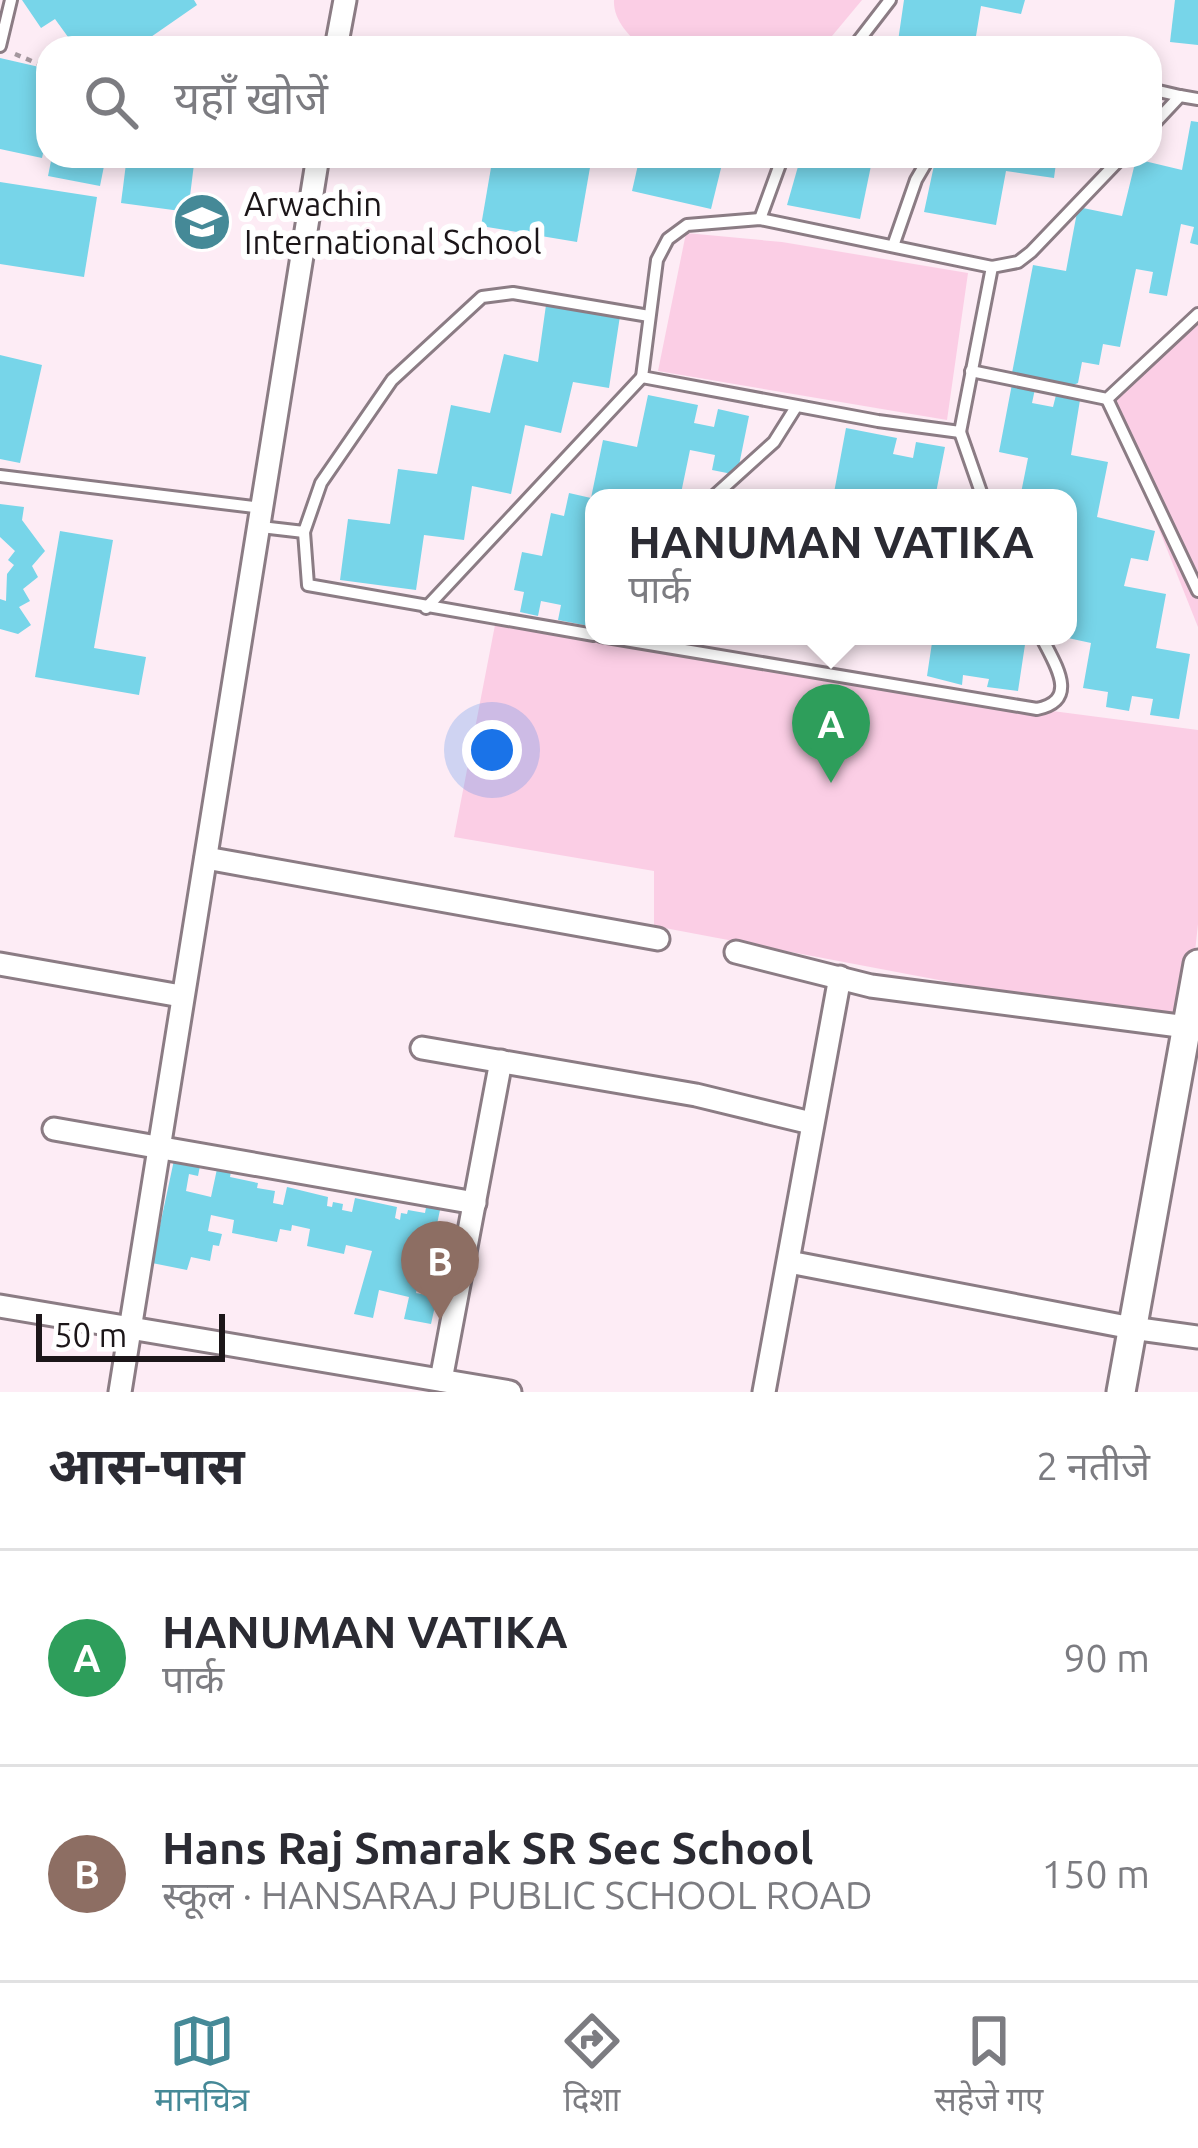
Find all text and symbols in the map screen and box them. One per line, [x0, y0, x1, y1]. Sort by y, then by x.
search box [36, 36, 1162, 168]
icon: search [78, 69, 144, 135]
text: यहाँ खोजें [174, 72, 328, 123]
place label: Arwachin International School [244, 185, 542, 260]
school or university icon: Arwachin International School [171, 191, 233, 253]
popup [585, 489, 1077, 645]
text: HANUMAN VATIKA [628, 516, 1034, 567]
text: पार्क [628, 567, 690, 610]
pin: A [792, 684, 870, 783]
your location [462, 720, 522, 780]
pin: B [401, 1221, 479, 1320]
scale bar [36, 1308, 225, 1361]
text: 50 m [54, 1316, 127, 1353]
text: आस-पास [48, 1436, 245, 1494]
text: 2 नतीजे [1036, 1444, 1150, 1487]
text: HANUMAN VATIKA [162, 1606, 568, 1657]
text: A [73, 1636, 101, 1679]
text: 90 m [1063, 1636, 1150, 1679]
text: पार्क [162, 1657, 224, 1700]
text: Hans Raj Smarak SR Sec School [162, 1822, 813, 1873]
text: B [74, 1852, 100, 1895]
text: 150 m [1041, 1852, 1150, 1895]
text: स्कूल · HANSARAJ PUBLIC SCHOOL ROAD [162, 1873, 872, 1916]
tab: मानचित्र [155, 2008, 249, 2124]
tab: दिशा [559, 2008, 625, 2124]
tab: सहेजे गए [934, 2008, 1043, 2124]

